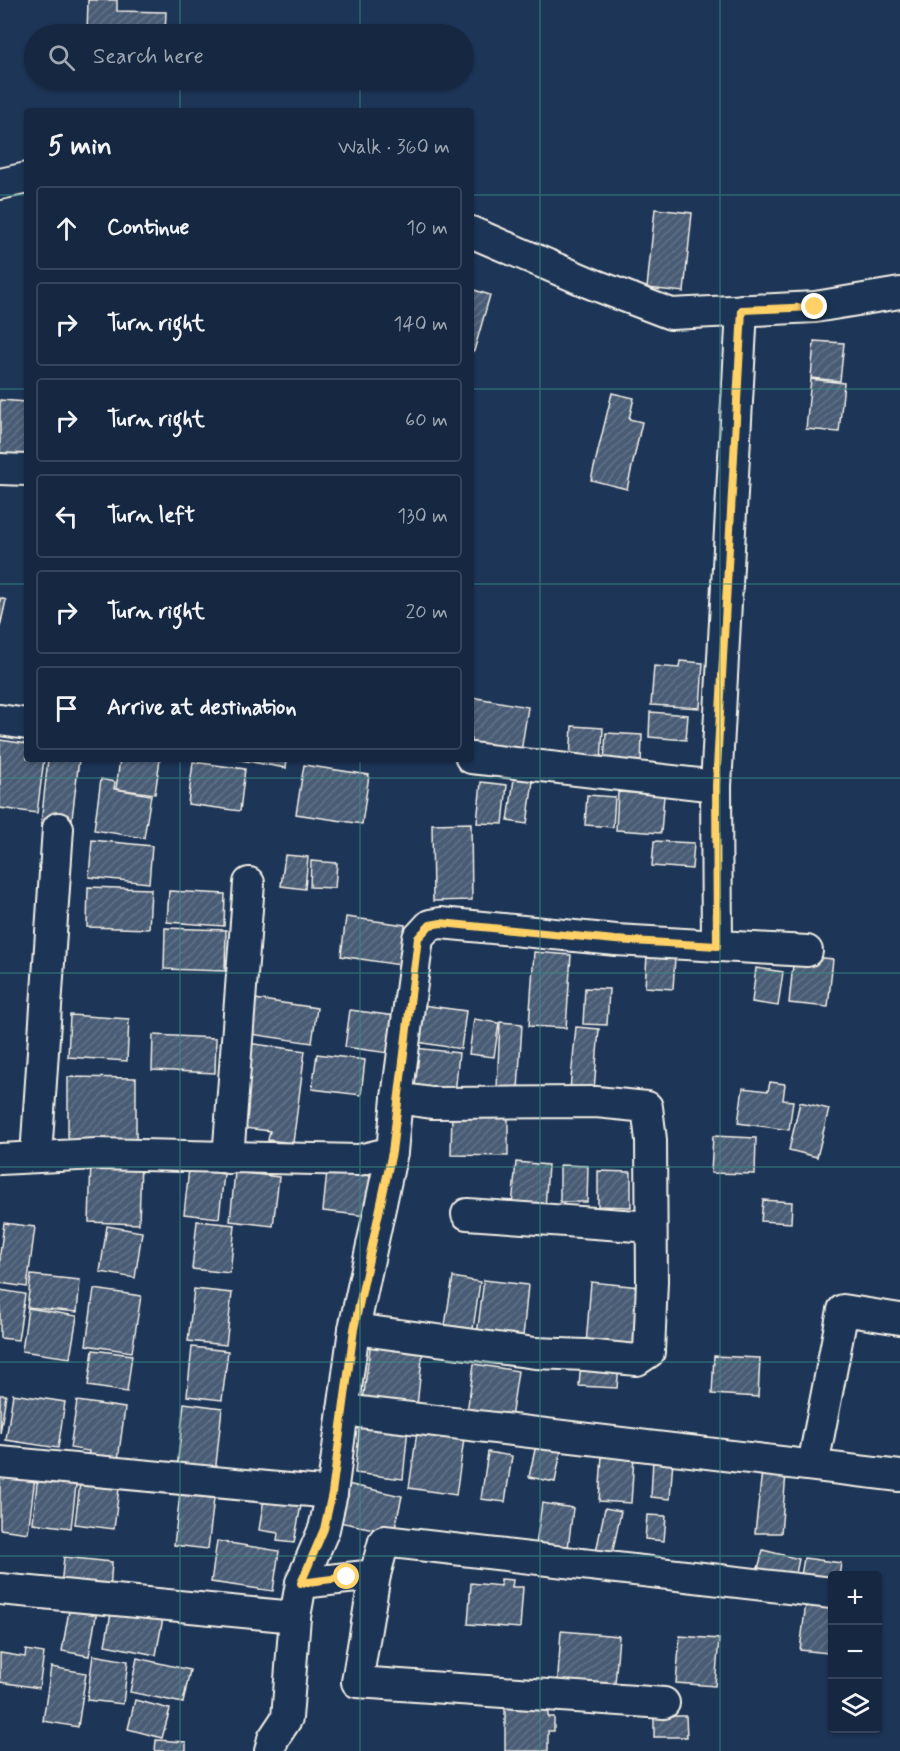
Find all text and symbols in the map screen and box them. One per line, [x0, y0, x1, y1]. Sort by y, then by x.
search box [24, 24, 474, 90]
icon: search [45, 41, 78, 74]
text: Search here [93, 43, 204, 71]
text: 5 min [48, 130, 112, 164]
text: Walk · 360 m [338, 134, 450, 161]
icon: ahead [50, 212, 83, 245]
text: Continue [107, 214, 189, 242]
text: 10 m [406, 215, 448, 242]
route end [801, 293, 827, 319]
icon: right [50, 308, 83, 341]
text: Turn right [107, 310, 205, 338]
text: 140 m [394, 311, 448, 338]
icon: right [50, 404, 83, 437]
text: Turn right [107, 406, 205, 434]
text: 60 m [405, 407, 448, 434]
icon: left [50, 500, 83, 533]
text: Turn left [107, 502, 195, 530]
text: 130 m [397, 503, 448, 530]
icon: right [50, 596, 83, 629]
text: Turn right [107, 598, 205, 626]
text: 20 m [405, 599, 448, 626]
icon: arrive [50, 692, 83, 725]
text: Arrive at destination [107, 694, 297, 722]
route start [333, 1563, 359, 1589]
map controls [828, 1571, 882, 1733]
button: + [828, 1571, 882, 1625]
button: − [828, 1625, 882, 1679]
button: layers [828, 1679, 882, 1733]

